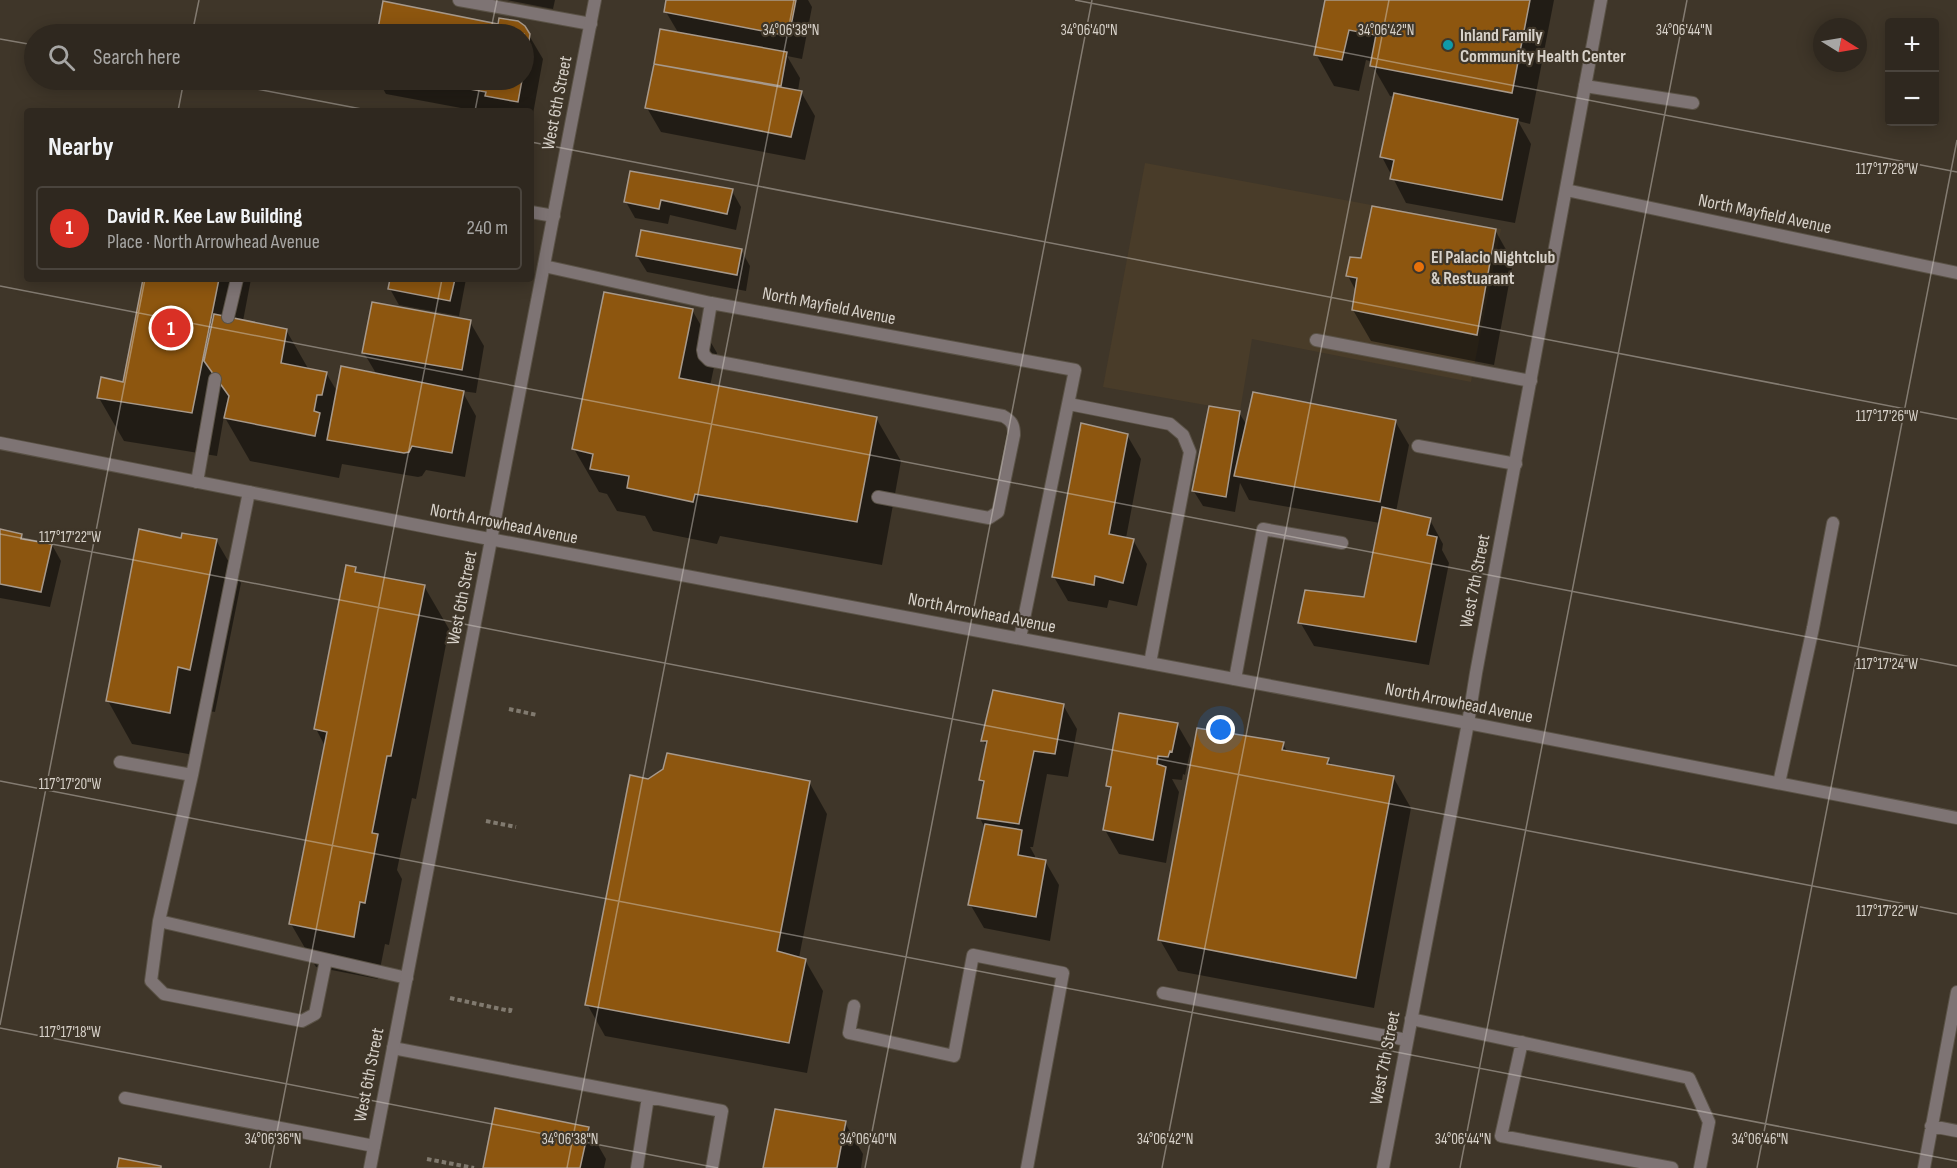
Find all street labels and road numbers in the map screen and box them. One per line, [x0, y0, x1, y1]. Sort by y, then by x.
street label: West 6th Street [538, 54, 577, 152]
street label: North Mayfield Avenue [1697, 190, 1833, 238]
street label: North Mayfield Avenue [760, 283, 898, 329]
street label: North Arrowhead Avenue [428, 499, 580, 549]
street label: West 7th Street [1456, 532, 1494, 630]
street label: West 6th Street [443, 549, 482, 647]
street label: North Arrowhead Avenue [906, 588, 1058, 638]
street label: North Arrowhead Avenue [1383, 678, 1535, 728]
street label: West 7th Street [1366, 1009, 1404, 1107]
street label: West 6th Street [350, 1026, 389, 1124]

